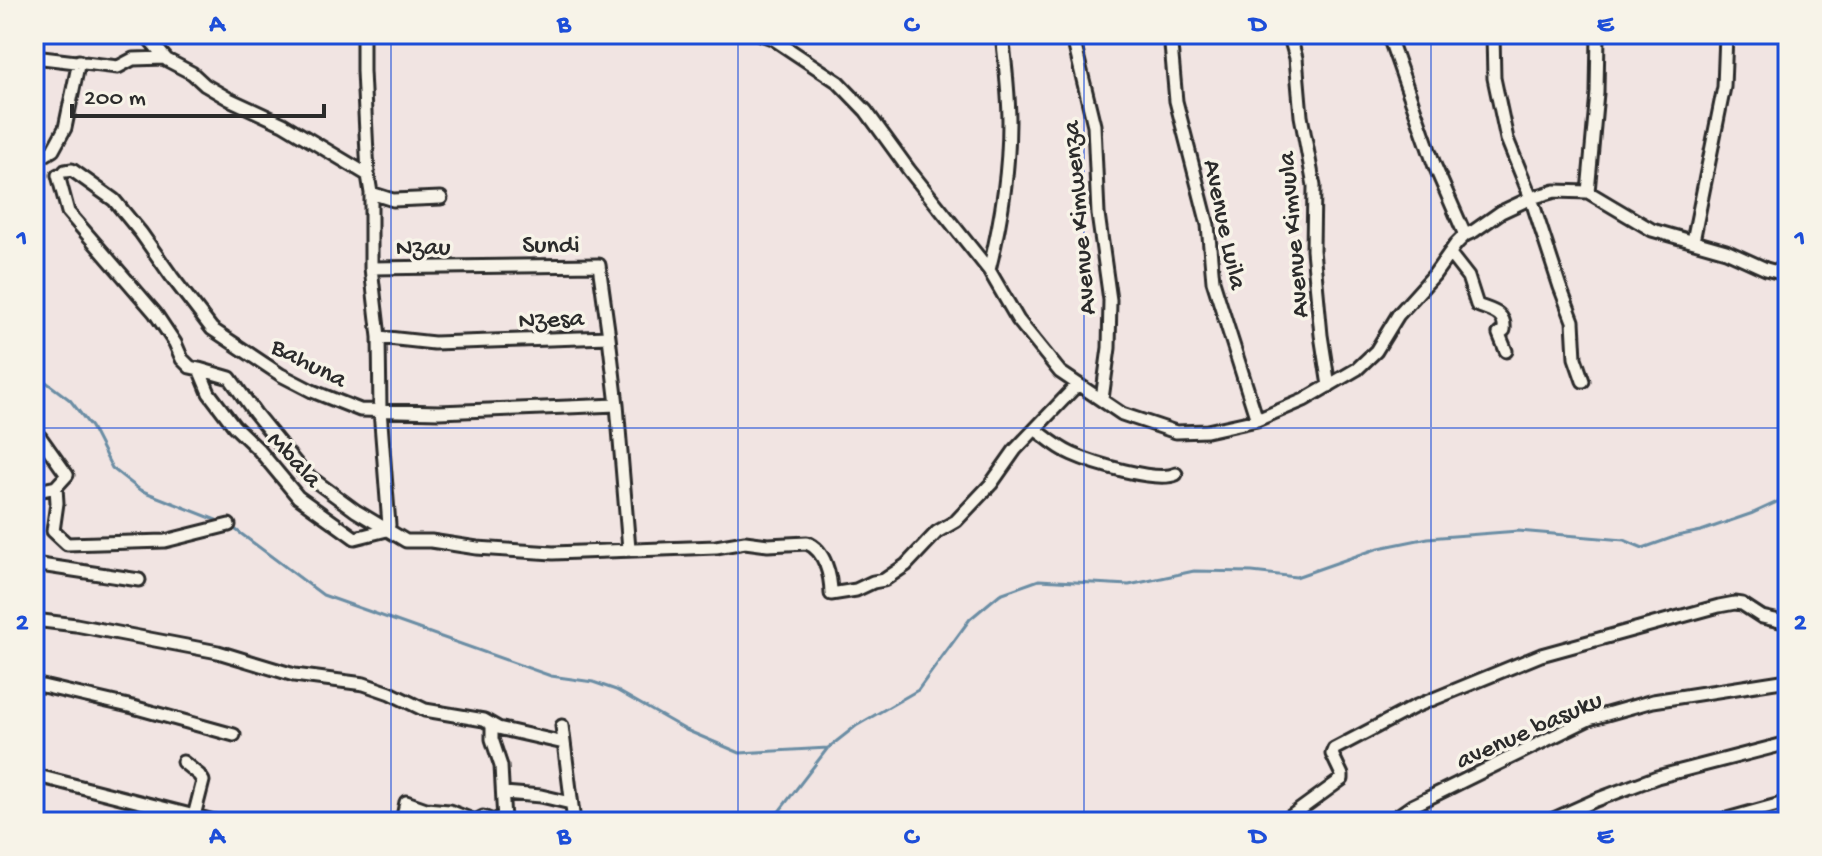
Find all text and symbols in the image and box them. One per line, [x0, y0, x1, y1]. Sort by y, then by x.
text: A [208, 11, 226, 42]
text: B [556, 11, 572, 42]
text: C [904, 11, 921, 42]
text: D [1248, 11, 1268, 42]
text: E [1597, 11, 1615, 42]
scale bar [72, 68, 324, 118]
text: 200 m [84, 85, 146, 114]
street label: Avenue Kimwenza [1057, 118, 1105, 316]
street label: Avenue Kimvula [1273, 149, 1318, 319]
street label: Avenue Luila [1194, 157, 1252, 294]
text: 1 [16, 225, 27, 256]
text: 1 [1794, 225, 1805, 256]
street label: Sundi [522, 232, 580, 263]
street label: Nzau [395, 234, 451, 265]
street label: Nzesa [518, 305, 586, 338]
street label: Bahuna [264, 332, 352, 398]
street label: Mbala [259, 426, 328, 497]
text: 2 [16, 609, 29, 640]
text: 2 [1794, 609, 1807, 640]
street label: avenue basuku [1452, 686, 1608, 778]
text: A [208, 823, 226, 854]
text: B [556, 823, 572, 854]
text: C [904, 823, 921, 854]
text: D [1248, 823, 1268, 854]
text: E [1597, 823, 1615, 854]

